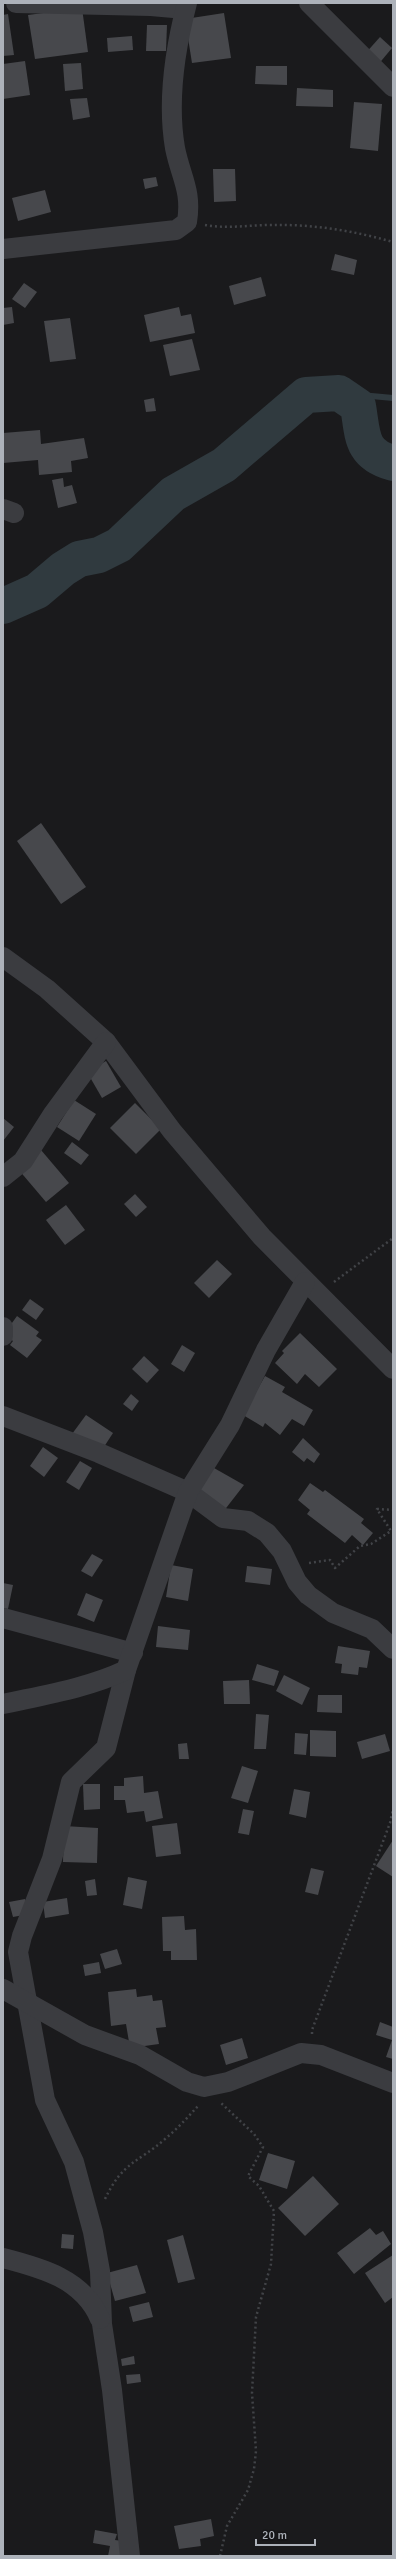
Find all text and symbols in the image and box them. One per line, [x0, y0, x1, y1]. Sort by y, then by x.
scale bar [256, 2521, 315, 2547]
text: 20 m [262, 2528, 287, 2543]

